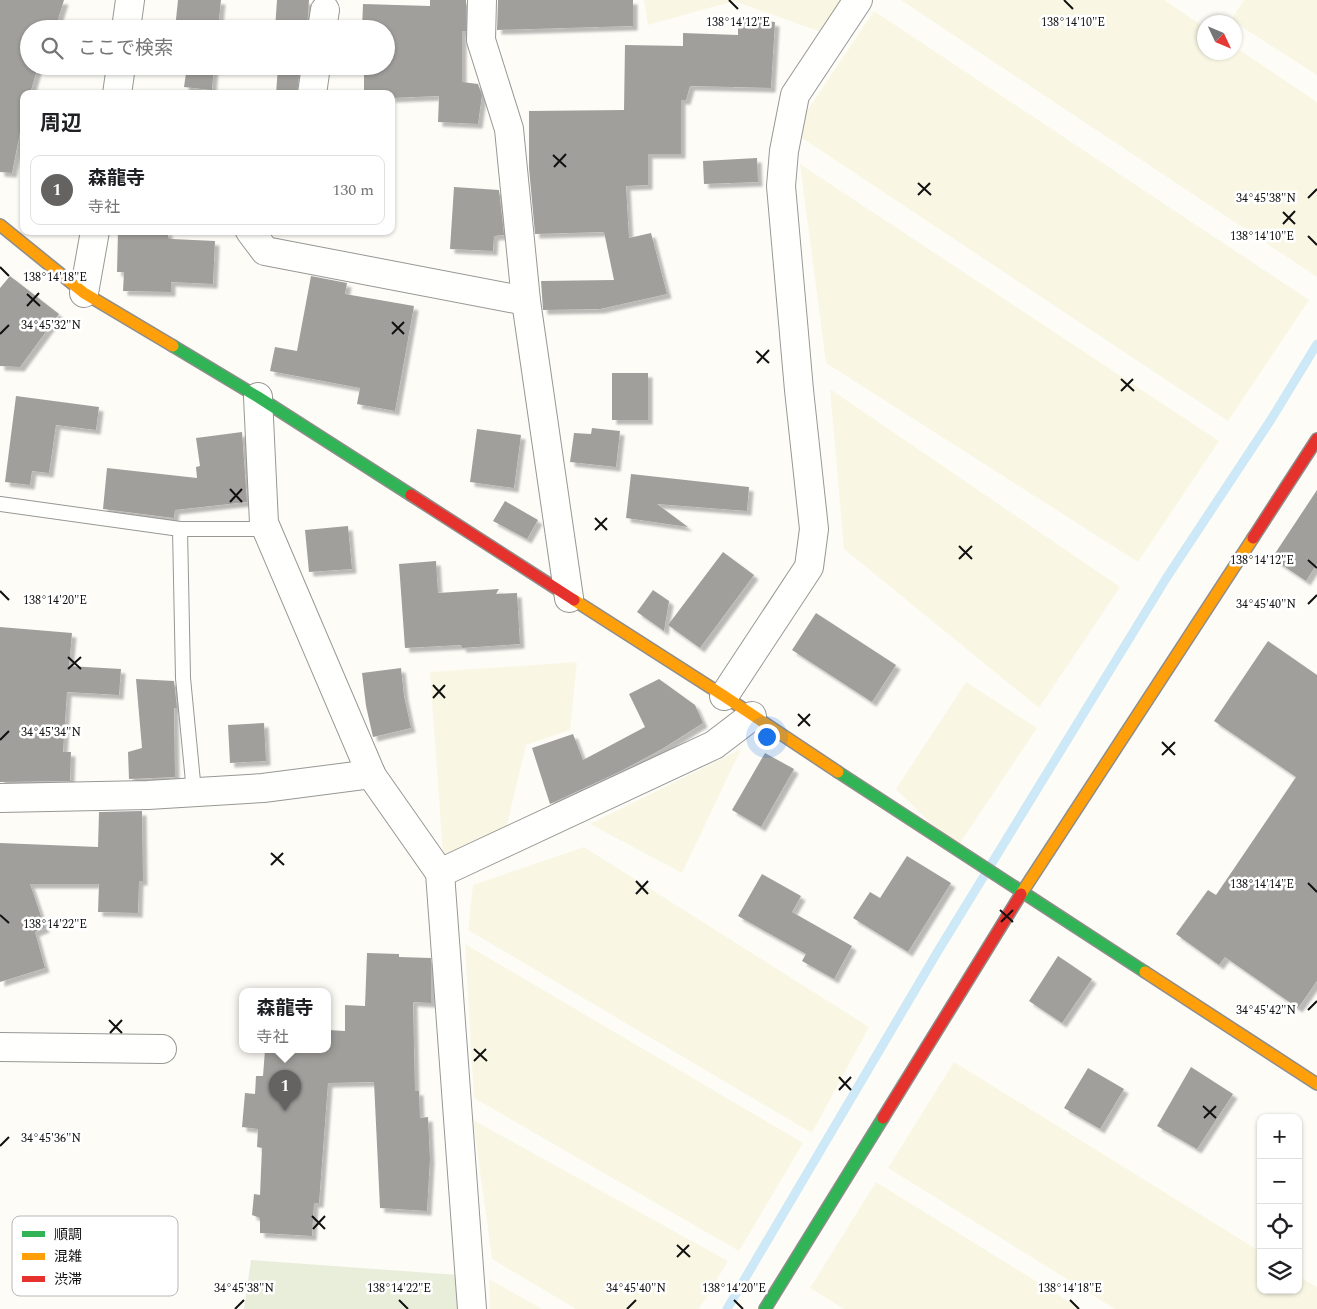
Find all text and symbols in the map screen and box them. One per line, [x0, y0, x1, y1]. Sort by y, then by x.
text: 138°14'12"E [706, 13, 770, 32]
text: 138°14'10"E [1041, 13, 1105, 32]
north arrow [1197, 15, 1242, 60]
search box [20, 20, 395, 75]
icon: search [38, 34, 66, 62]
text: ここで検索 [78, 34, 173, 63]
text: 周辺 [40, 108, 82, 140]
text: 森龍寺 [88, 164, 145, 193]
text: 1 [53, 178, 61, 202]
text: 130 m [332, 178, 374, 202]
text: 34°45'38"N [1236, 189, 1296, 208]
text: 寺社 [88, 195, 120, 219]
text: 138°14'10"E [1230, 227, 1294, 246]
text: 138°14'18"E [23, 268, 87, 287]
text: 34°45'32"N [21, 316, 81, 335]
text: 138°14'12"E [1230, 551, 1294, 570]
text: 138°14'20"E [23, 591, 87, 610]
text: 34°45'40"N [1236, 595, 1296, 614]
text: 34°45'34"N [21, 723, 81, 742]
your location [754, 724, 780, 750]
text: 138°14'14"E [1230, 875, 1294, 894]
text: 138°14'22"E [23, 915, 87, 934]
popup [239, 988, 331, 1053]
text: 森龍寺 [256, 994, 314, 1023]
text: 34°45'42"N [1236, 1001, 1296, 1020]
text: 寺社 [256, 1025, 289, 1049]
pin: 1 [269, 1070, 301, 1111]
map controls [1257, 1114, 1302, 1294]
button: + [1257, 1114, 1302, 1159]
text: 34°45'36"N [21, 1129, 81, 1148]
button: − [1257, 1159, 1302, 1204]
button: locate [1257, 1204, 1302, 1249]
legend [12, 1216, 178, 1296]
text: 順調 [54, 1224, 82, 1245]
text: 混雑 [54, 1246, 82, 1267]
button: layers [1257, 1249, 1302, 1294]
text: 渋滞 [54, 1269, 82, 1290]
text: 34°45'38"N [214, 1279, 274, 1298]
text: 138°14'22"E [367, 1279, 431, 1298]
text: 34°45'40"N [606, 1279, 666, 1298]
text: 138°14'20"E [702, 1279, 766, 1298]
text: 138°14'18"E [1038, 1279, 1102, 1298]

